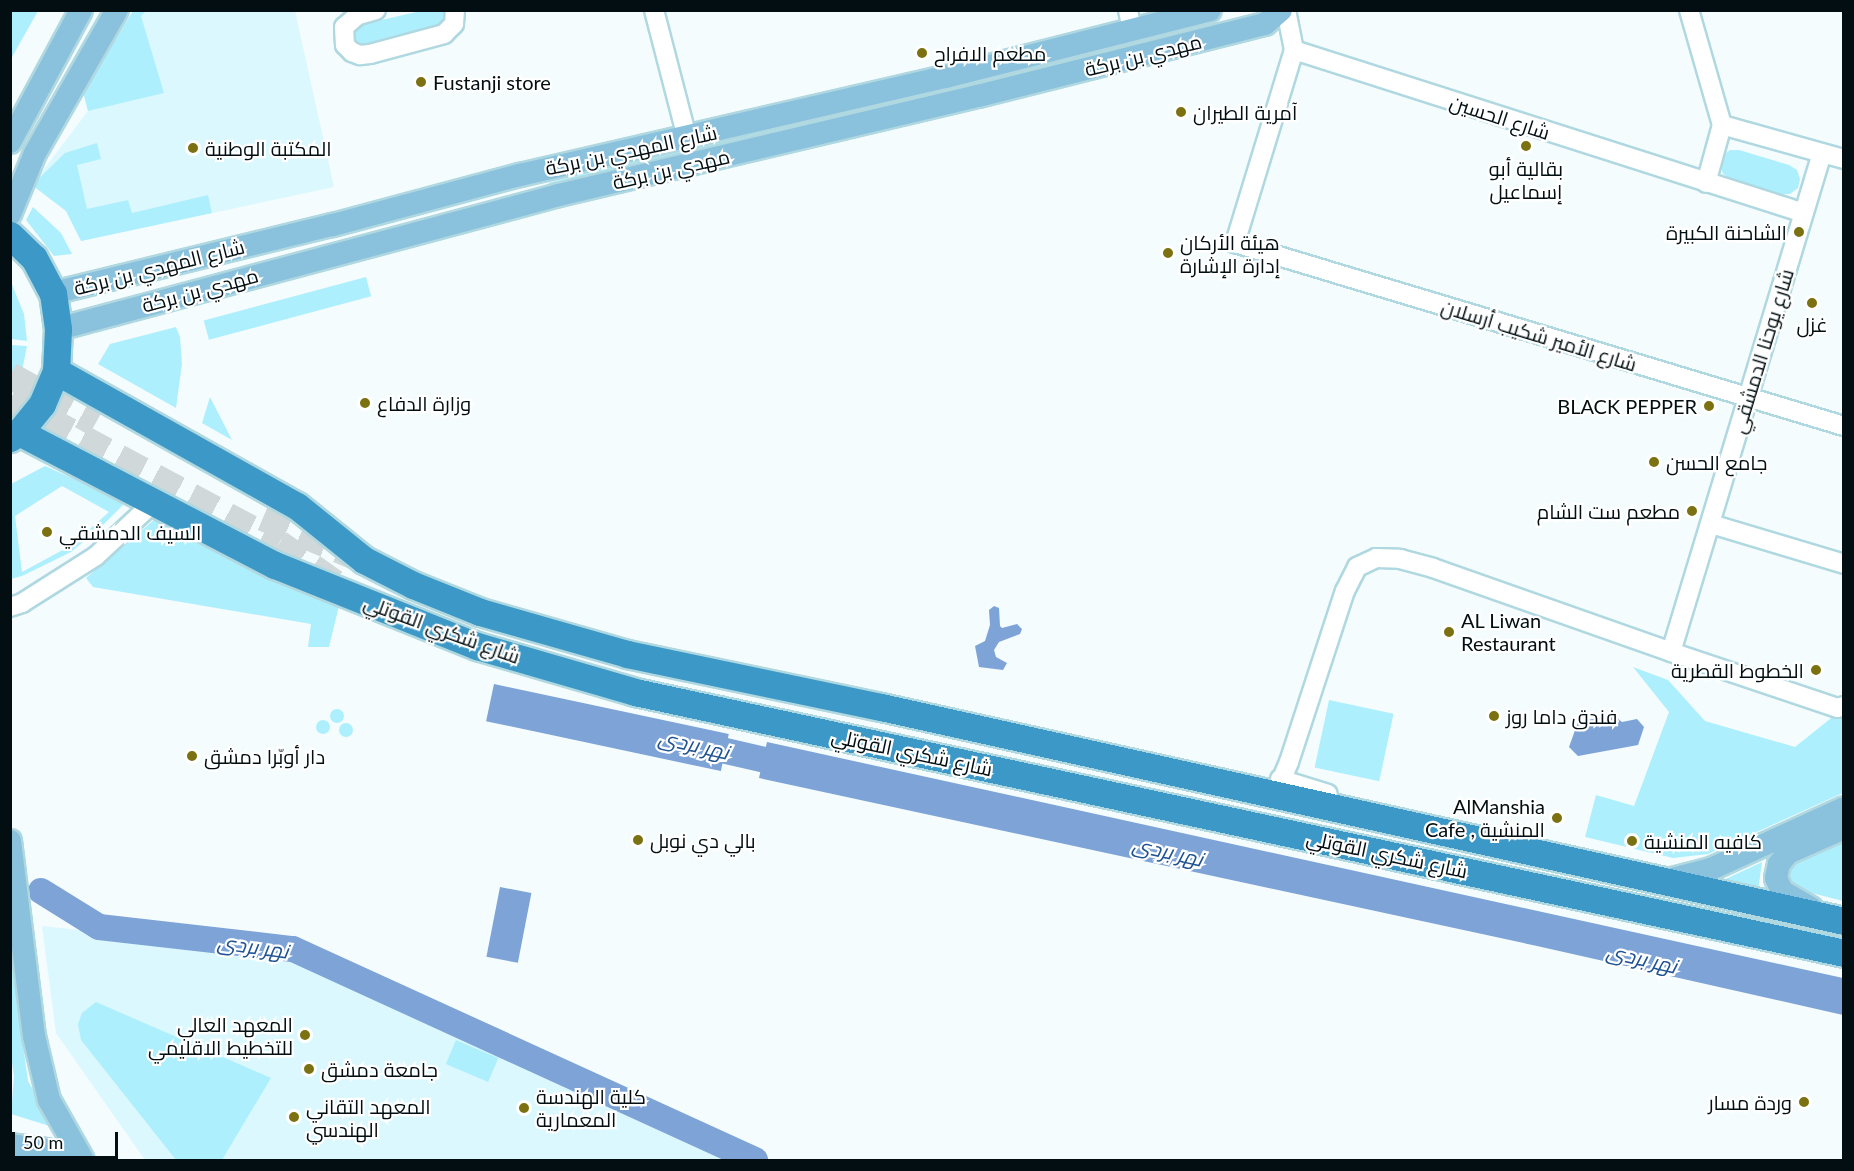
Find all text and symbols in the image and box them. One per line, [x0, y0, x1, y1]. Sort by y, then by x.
street label: مهدي بن بركة [1082, 29, 1204, 81]
place label: مطعم الافراح [934, 41, 1046, 65]
marker: مطعم الافراح [915, 46, 929, 60]
place label: Fustanji store [433, 70, 551, 94]
marker: Fustanji store [414, 75, 428, 89]
street label: شارع الحسين [1447, 90, 1553, 144]
place label: آمرية الطيران [1193, 100, 1297, 124]
marker: آمرية الطيران [1174, 105, 1188, 119]
street label: شارع المهدي بن بركة [543, 120, 719, 180]
place label: المكتبة الوطنية [205, 136, 332, 160]
marker: بقالية أبو إسماعيل [1519, 139, 1533, 153]
marker: المكتبة الوطنية [186, 141, 200, 155]
street label: مهدي بن بركة [610, 144, 732, 194]
place label: بقالية أبو إسماعيل [1489, 156, 1563, 203]
place label: الشاحنة الكبيرة [1666, 220, 1787, 244]
marker: الشاحنة الكبيرة [1792, 225, 1806, 239]
place label: هيئة الأركان إدارة الإشارة [1180, 230, 1280, 277]
street label: شارع المهدي بن بركة [71, 234, 247, 300]
marker: هيئة الأركان إدارة الإشارة [1161, 246, 1175, 260]
street label: مهدي بن بركة [139, 263, 261, 317]
street label: شارع يوحنا الدمشقي [1726, 266, 1798, 436]
street label: شارع الأمير شكيب أرسلان [1438, 294, 1640, 376]
marker: غزل [1805, 296, 1819, 310]
place label: غزل [1796, 312, 1828, 336]
place label: وزارة الدفاع [377, 391, 471, 415]
place label: BLACK PEPPER [1557, 394, 1697, 418]
marker: وزارة الدفاع [358, 396, 372, 410]
marker: BLACK PEPPER [1702, 399, 1716, 413]
place label: جامع الحسن [1666, 450, 1767, 474]
marker: جامع الحسن [1647, 455, 1661, 469]
place label: مطعم ست الشام [1537, 499, 1680, 523]
marker: مطعم ست الشام [1685, 504, 1699, 518]
place label: السيف الدمشقي [59, 520, 201, 544]
marker: السيف الدمشقي [40, 525, 54, 539]
street label: شارع شكري القوتلي [361, 590, 523, 668]
place label: AL Liwan Restaurant [1461, 608, 1556, 655]
marker: AL Liwan Restaurant [1442, 625, 1456, 639]
place label: الخطوط القطرية [1671, 658, 1804, 682]
marker: الخطوط القطرية [1809, 663, 1823, 677]
place label: فندق داما روز [1506, 704, 1617, 728]
marker: فندق داما روز [1487, 709, 1501, 723]
street label: شارع شكري القوتلي [829, 723, 995, 781]
water label: نهر بردى [656, 724, 732, 764]
place label: دار أوبّرا دمشق [204, 744, 325, 768]
marker: دار أوبّرا دمشق [185, 749, 199, 763]
place label: AlManshia Cafe , المنشية [1425, 795, 1545, 842]
marker: AlManshia Cafe , المنشية [1550, 811, 1564, 825]
street label: شارع شكري القوتلي [1304, 825, 1470, 883]
place label: بالي دي نوبل [650, 828, 756, 852]
place label: كافيه المنشية [1644, 829, 1762, 853]
water label: نهر بردى [1130, 831, 1206, 871]
marker: بالي دي نوبل [631, 833, 645, 847]
marker: كافيه المنشية [1625, 834, 1639, 848]
water label: نهر بردى [216, 929, 290, 963]
water label: نهر بردى [1604, 938, 1680, 978]
place label: المعهد العالي للتخطيط الاقليمي [148, 1012, 293, 1059]
marker: المعهد العالي للتخطيط الاقليمي [298, 1028, 312, 1042]
place label: جامعة دمشق [321, 1057, 438, 1081]
marker: جامعة دمشق [302, 1062, 316, 1076]
place label: كلية الهندسة المعمارية [536, 1084, 646, 1131]
place label: وردة مسار [1708, 1090, 1792, 1114]
place label: المعهد التقاني الهندسي [306, 1094, 431, 1141]
marker: وردة مسار [1797, 1095, 1811, 1109]
marker: كلية الهندسة المعمارية [517, 1101, 531, 1115]
marker: المعهد التقاني الهندسي [287, 1110, 301, 1124]
scale bar [15, 1120, 122, 1158]
text: 50 m [23, 1131, 63, 1153]

